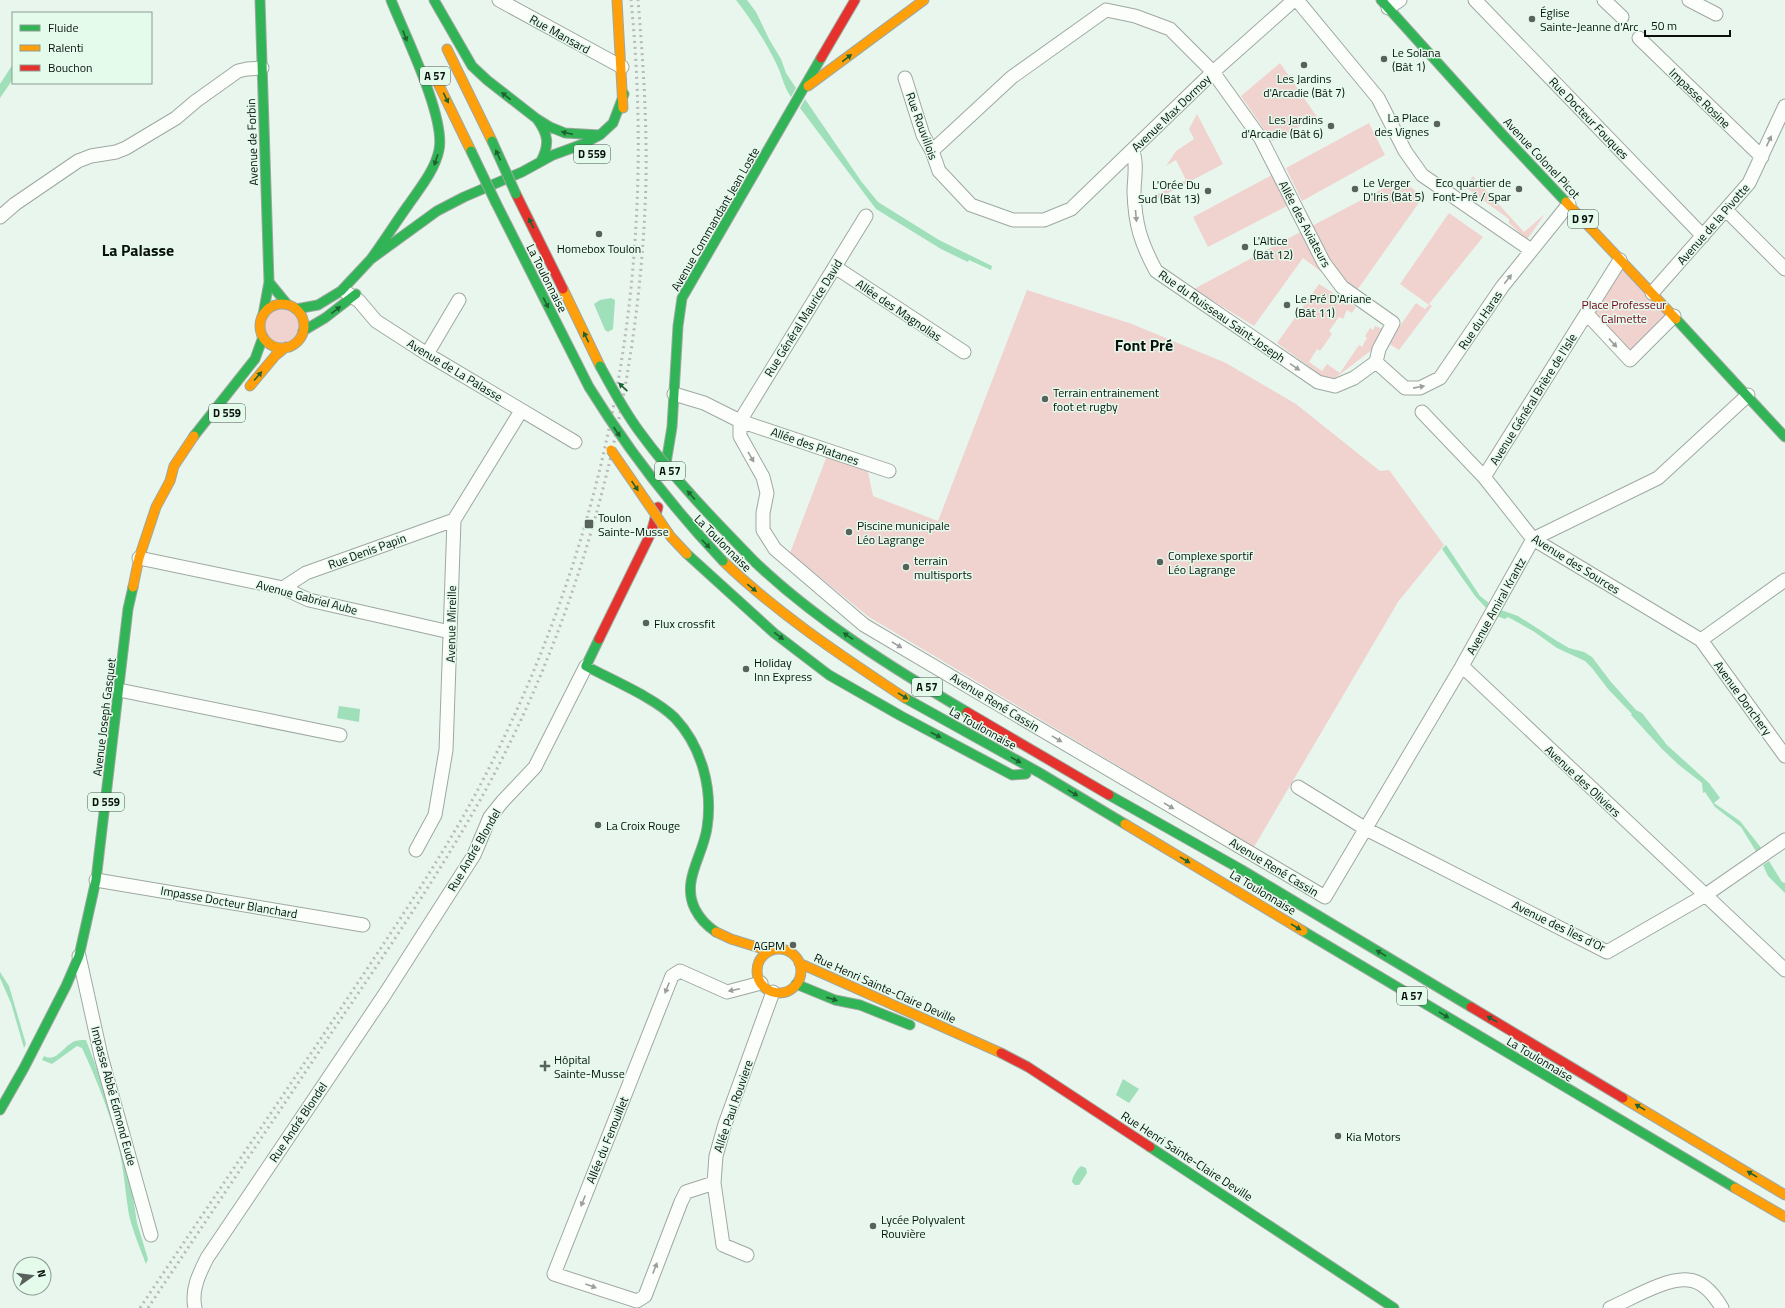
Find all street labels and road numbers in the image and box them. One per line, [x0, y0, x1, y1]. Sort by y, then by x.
street label: Rue Mansard [526, 9, 594, 59]
street label: Impasse Rosine [1665, 64, 1735, 132]
road number: A 57 [420, 67, 450, 85]
street label: Avenue Max Dormoy [1127, 70, 1215, 156]
street label: Rue Docteur Fouques [1545, 72, 1634, 164]
street label: Rue Rouvillois [901, 89, 943, 163]
street label: Avenue de Forbin [241, 98, 263, 186]
street label: Avenue Colonel Picot [1499, 113, 1585, 204]
street label: Avenue Commandant Jean Loste [666, 143, 764, 295]
road number: D 559 [574, 145, 610, 163]
street label: Allée des Aviateurs [1274, 177, 1336, 271]
street label: Avenue de la Pivotte [1672, 179, 1754, 269]
road number: D 97 [1568, 210, 1598, 228]
street label: La Toulonnaise [522, 240, 572, 316]
street label: Rue Général Maurice David [759, 256, 847, 380]
street label: Rue du Ruisseau Saint-Joseph [1155, 265, 1289, 367]
street label: Allée des Magnolias [852, 274, 946, 346]
street label: Rue du Haras [1453, 286, 1507, 353]
street label: Avenue Général Brière de l'Isle [1485, 329, 1581, 469]
street label: Avenue de La Palasse [404, 334, 506, 406]
road number: D 559 [209, 404, 245, 422]
street label: Allée des Platanes [768, 422, 862, 470]
road number: A 57 [655, 462, 685, 480]
street label: La Toulonnaise [690, 510, 756, 576]
street label: Rue Denis Papin [325, 528, 409, 574]
street label: Avenue des Sources [1528, 529, 1624, 599]
street label: Avenue Amiral Krantz [1461, 554, 1531, 658]
street label: Avenue Gabriel Aube [254, 574, 360, 620]
street label: Avenue Mireille [441, 585, 461, 663]
street label: Avenue Joseph Gasquet [87, 656, 121, 777]
street label: Avenue Donchery [1709, 657, 1777, 739]
street label: Avenue René Cassin [947, 668, 1043, 736]
road number: A 57 [912, 678, 942, 696]
street label: La Toulonnaise [946, 702, 1020, 754]
street label: Avenue des Oliviers [1541, 741, 1626, 822]
road number: D 559 [88, 793, 124, 811]
street label: Rue André Blondel [442, 805, 506, 895]
street label: Avenue René Cassin [1226, 833, 1322, 901]
street label: La Toulonnaise [1226, 865, 1300, 919]
street label: Impasse Docteur Blanchard [159, 881, 299, 923]
street label: Avenue des Îles d'Or [1509, 895, 1609, 957]
street label: Rue Henri Sainte-Claire Deville [811, 948, 959, 1028]
road number: A 57 [1397, 987, 1427, 1005]
street label: Impasse Abbé Edmond Eude [86, 1024, 142, 1168]
street label: La Toulonnaise [1503, 1032, 1577, 1086]
street label: Allée Paul Rouviere [708, 1057, 758, 1155]
street label: Rue André Blondel [264, 1078, 332, 1166]
street label: Allée du Fenouillet [581, 1093, 633, 1186]
street label: Rue Henri Sainte-Claire Deville [1117, 1106, 1257, 1206]

